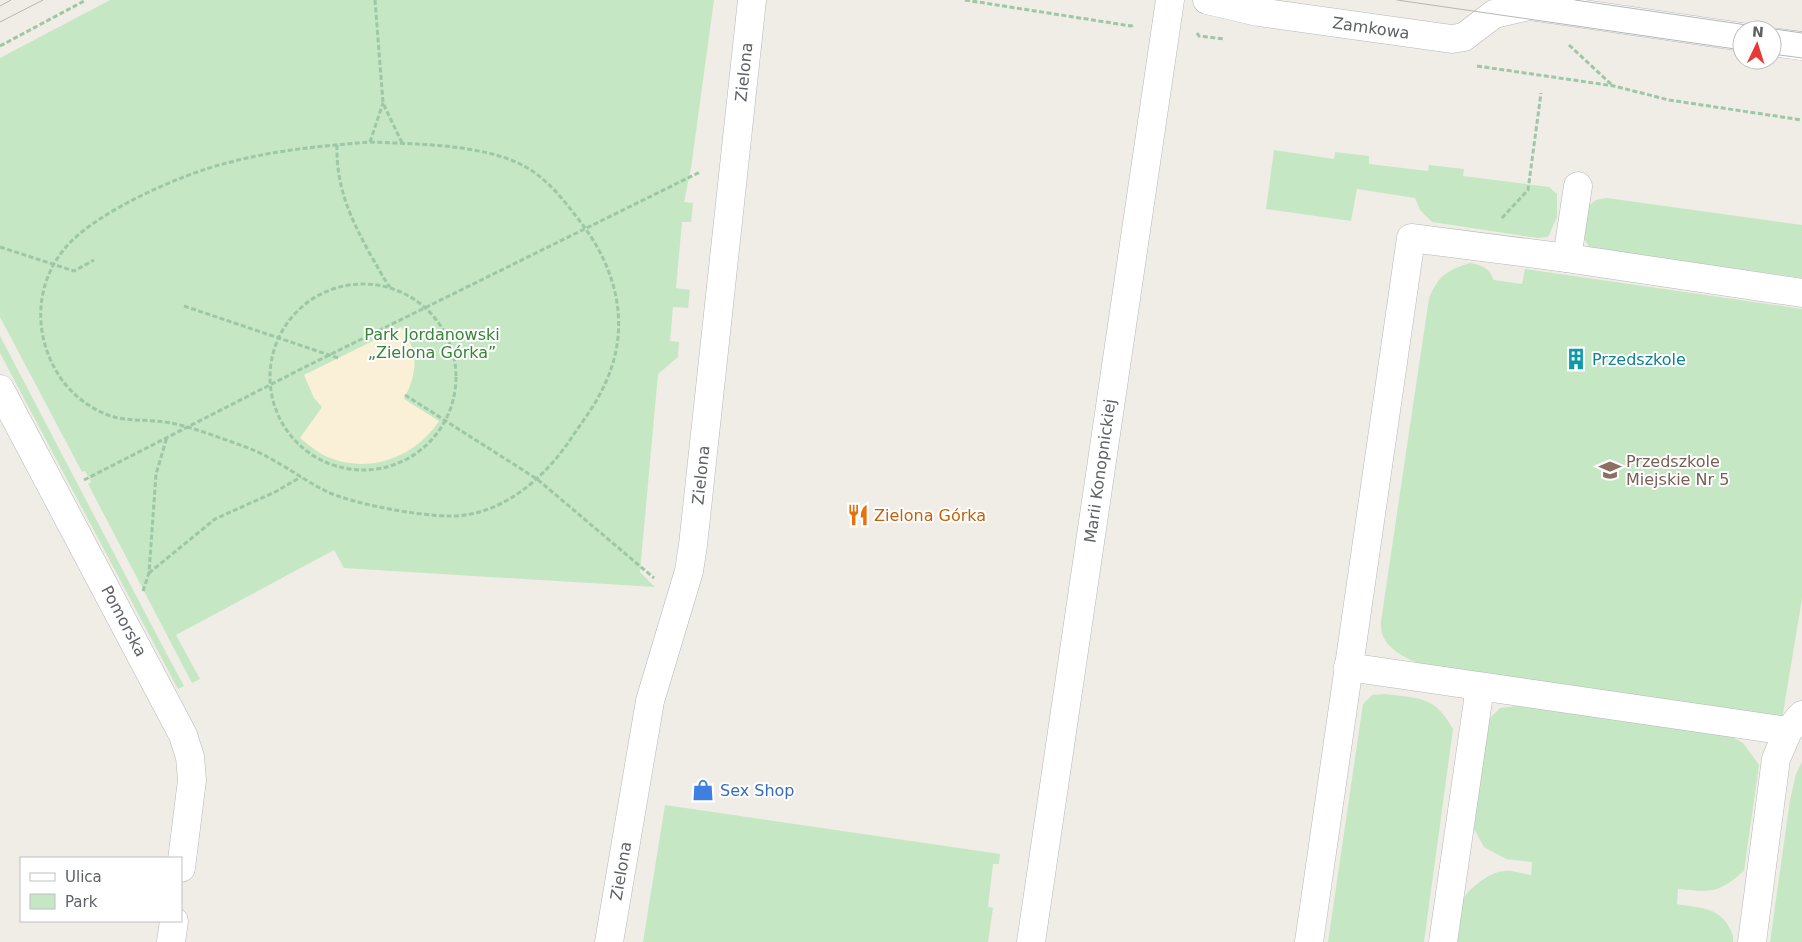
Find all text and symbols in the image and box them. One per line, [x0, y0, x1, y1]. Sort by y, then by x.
street label: Zamkowa [1331, 13, 1411, 43]
north arrow [1732, 20, 1782, 70]
text: N [1752, 24, 1764, 40]
street label: Zielona [731, 41, 757, 103]
park label: Park Jordanowski „Zielona Górka” [364, 325, 500, 362]
building icon: Przedszkole [1563, 346, 1589, 372]
place label: Przedszkole [1592, 350, 1686, 369]
street label: Marii Konopnickiej [1080, 398, 1120, 544]
street label: Zielona [688, 444, 714, 506]
place label: Przedszkole Miejskie Nr 5 [1626, 452, 1729, 489]
school or university icon: Przedszkole Miejskie Nr 5 [1597, 457, 1623, 483]
restaurant icon: Zielona Górka [845, 502, 871, 528]
place label: Zielona Górka [874, 506, 986, 525]
street label: Pomorska [97, 582, 151, 660]
shop icon: Sex Shop [690, 777, 716, 803]
place label: Sex Shop [720, 781, 795, 800]
street label: Zielona [606, 840, 636, 902]
legend [20, 857, 182, 922]
text: Ulica [65, 868, 102, 886]
text: Park [65, 893, 98, 911]

